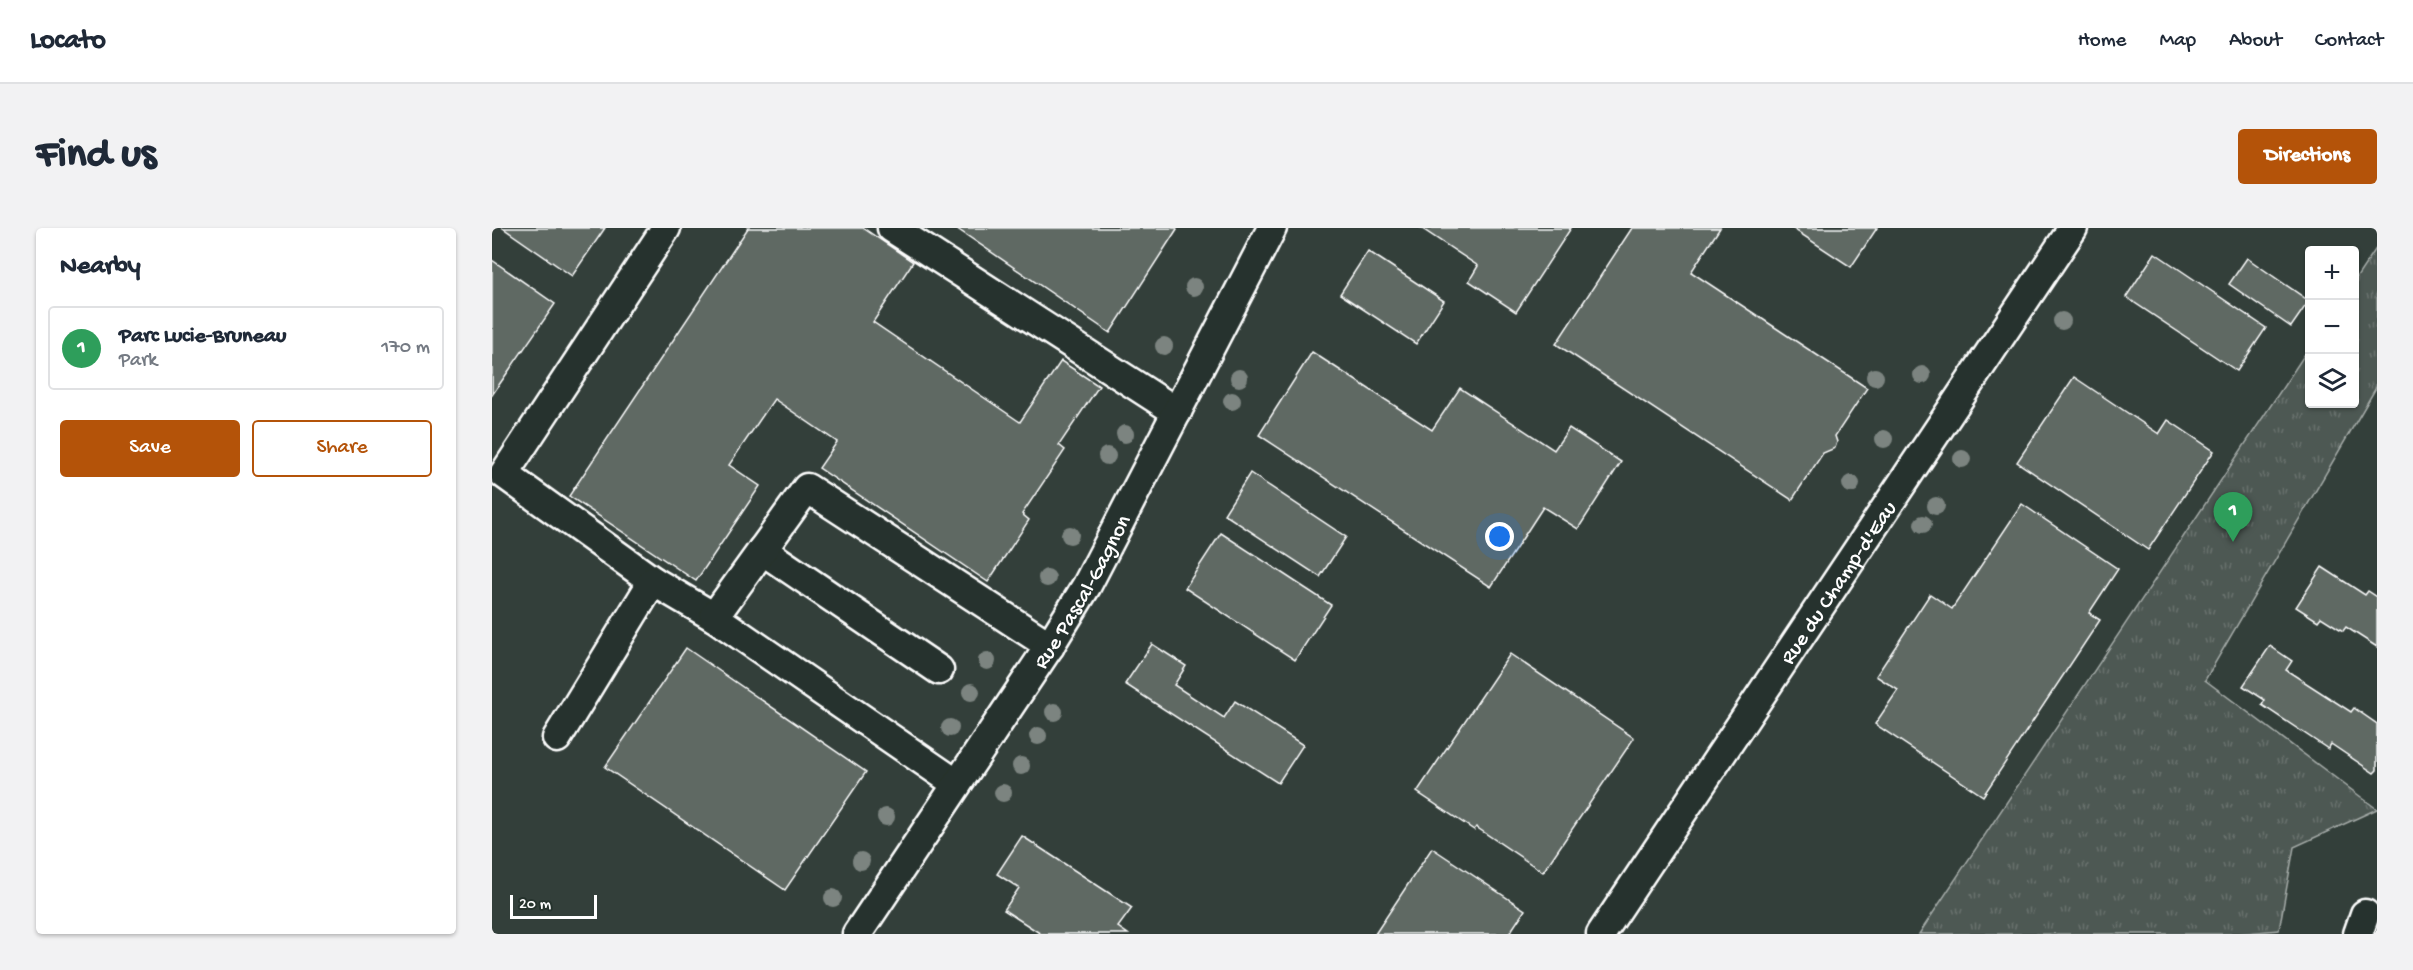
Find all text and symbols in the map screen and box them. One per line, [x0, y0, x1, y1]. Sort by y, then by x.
text: Locato [30, 25, 106, 58]
text: Home [2078, 29, 2126, 54]
text: Map [2159, 29, 2196, 54]
text: About [2229, 29, 2282, 54]
text: Contact [2315, 29, 2383, 54]
button: Directions [2238, 129, 2377, 184]
text: Find us [36, 132, 156, 181]
map controls [2305, 246, 2359, 408]
button: + [2305, 246, 2359, 300]
text: Nearby [60, 252, 141, 283]
button: − [2305, 300, 2359, 354]
text: Parc Lucie-Bruneau [119, 324, 286, 350]
text: 1 [77, 337, 86, 360]
text: 170 m [381, 337, 430, 360]
text: Park [119, 350, 157, 373]
button: layers [2305, 354, 2359, 408]
button: Save [60, 420, 240, 477]
button: Share [252, 420, 432, 477]
pin: 1 [2214, 492, 2252, 542]
street label: Rue du Champ-d'Eau [1776, 497, 1904, 670]
street label: Rue Pascal-Gagnon [1029, 511, 1139, 675]
your location [1485, 522, 1514, 551]
scale bar [510, 892, 597, 920]
text: 20 m [519, 896, 551, 915]

